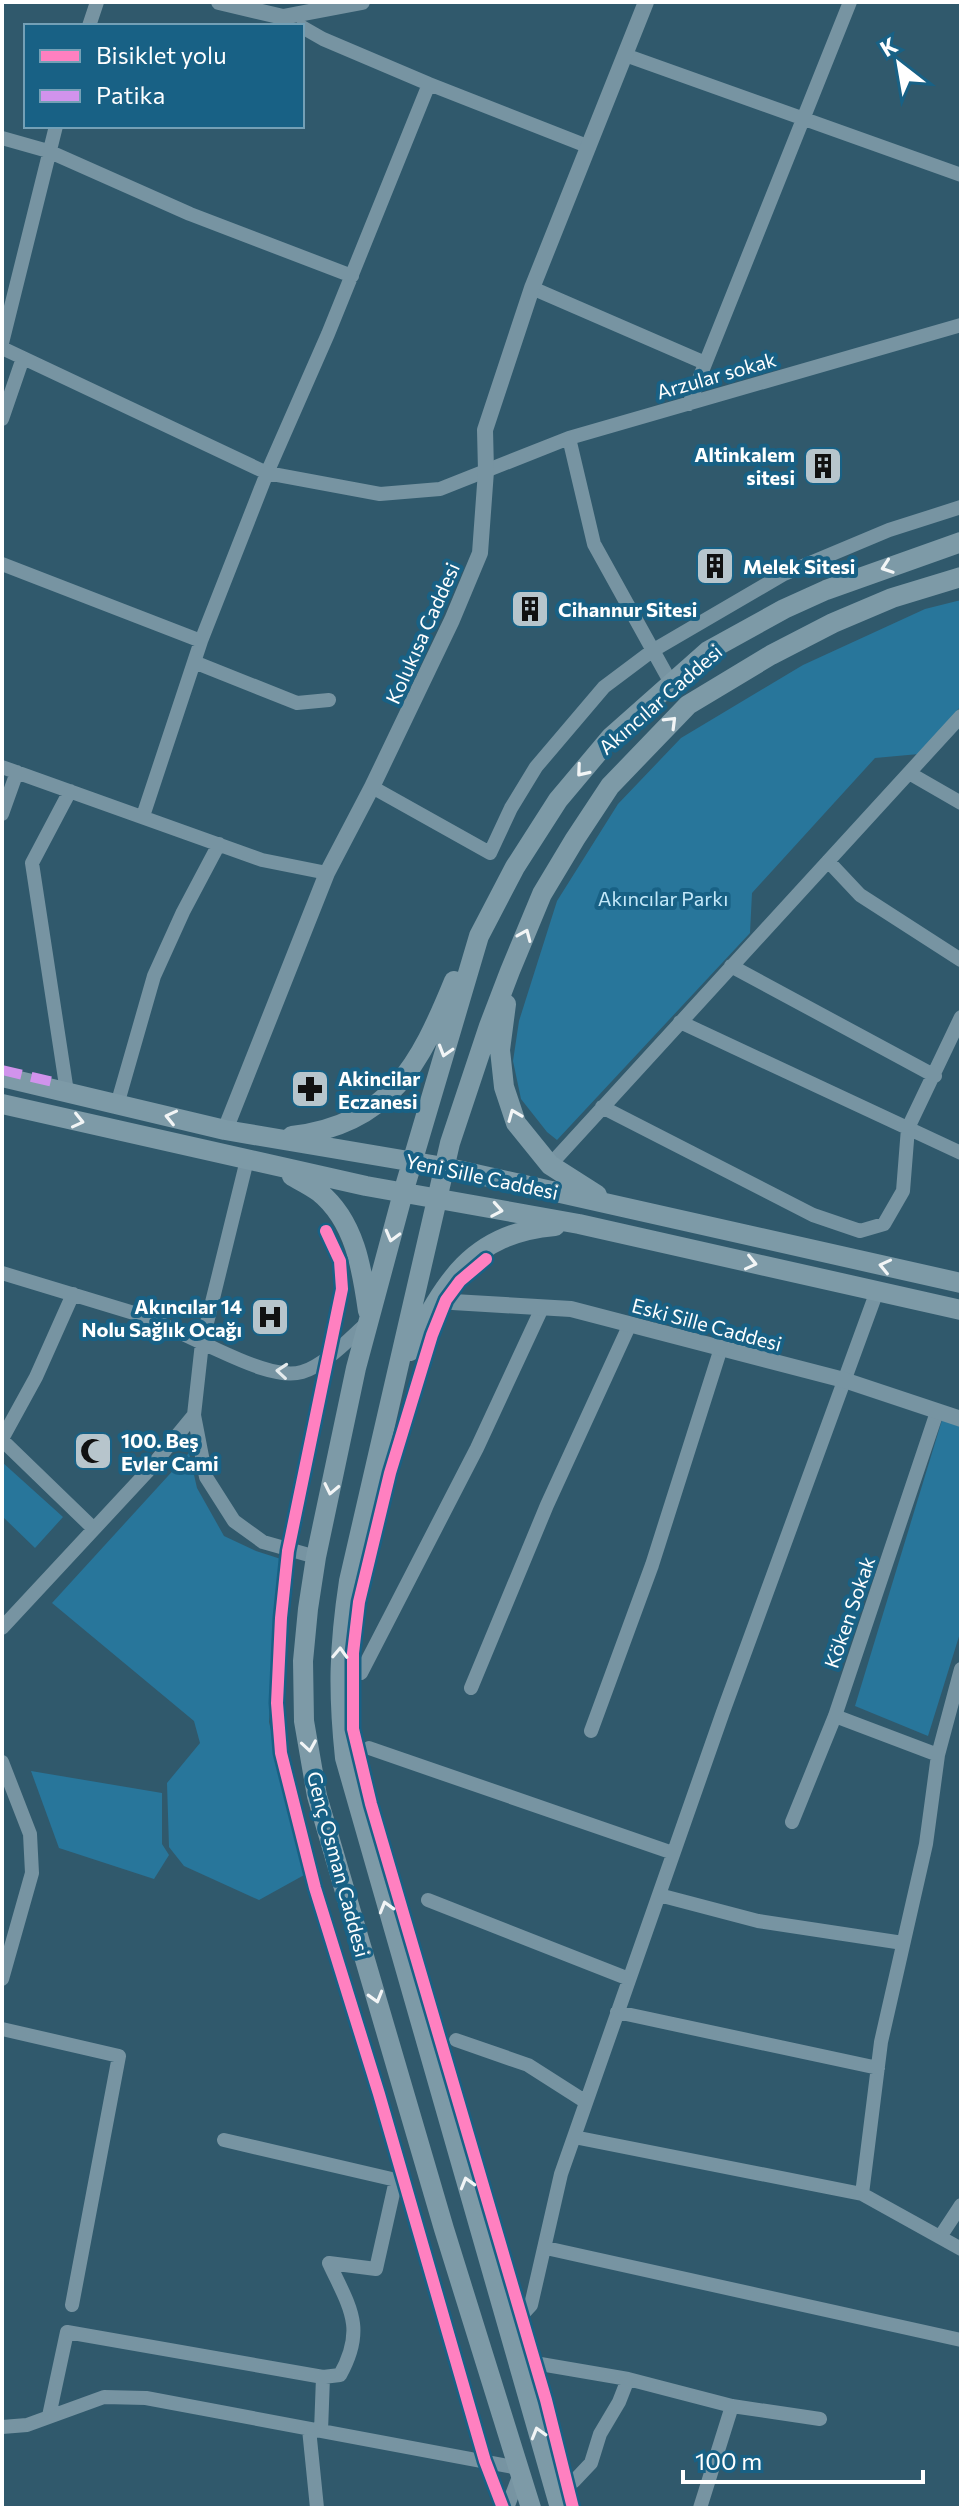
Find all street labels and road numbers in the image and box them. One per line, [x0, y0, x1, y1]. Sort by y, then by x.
street label: Arzular sokak [653, 346, 779, 404]
street label: Kolukısa Caddesi [380, 559, 464, 707]
street label: Akıncılar Caddesi [593, 639, 727, 759]
street label: Yeni Sille Caddesi [403, 1148, 561, 1204]
street label: Eski Sille Caddesi [629, 1292, 785, 1356]
street label: Köken Sokak [819, 1553, 879, 1671]
street label: Genç Osman Caddesi [303, 1769, 375, 1959]

